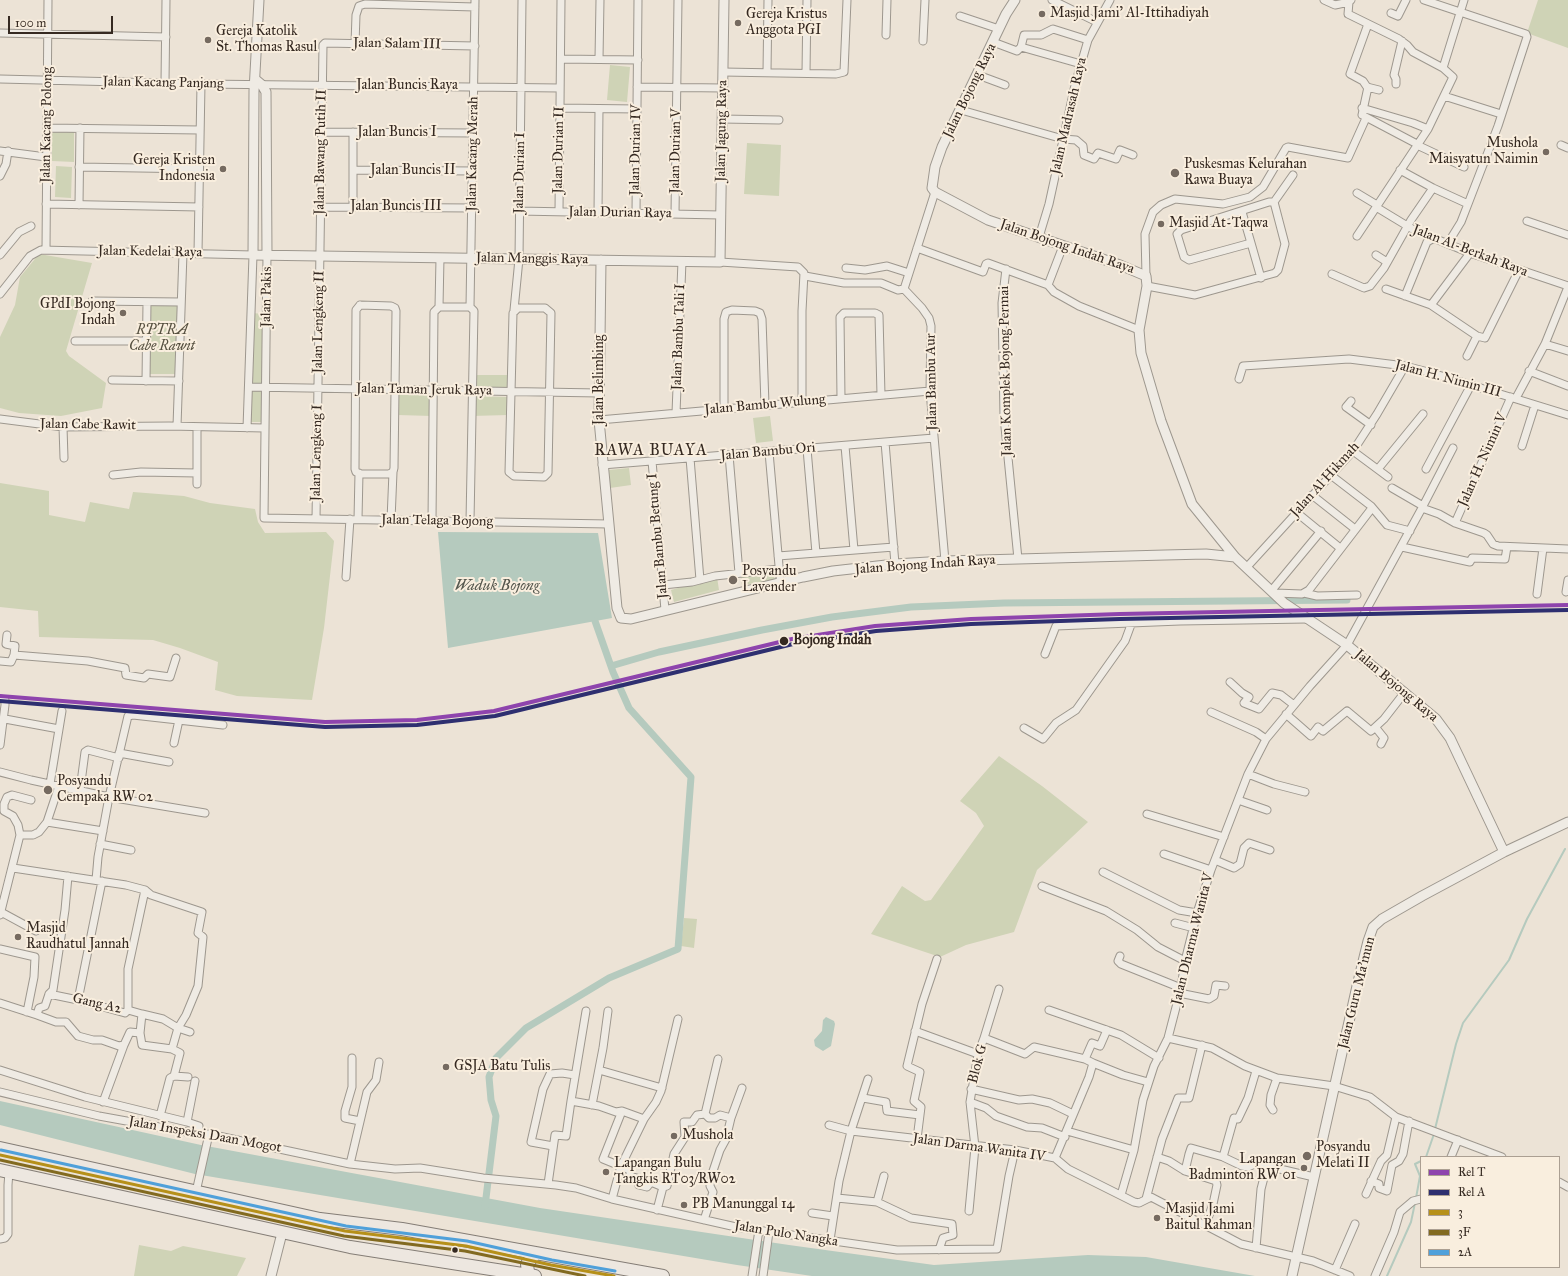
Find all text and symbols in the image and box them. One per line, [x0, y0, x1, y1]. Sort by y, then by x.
place label: Masjid Jami' Al-Ittihadiyah [1050, 6, 1209, 22]
place label: Gereja Kristus Anggota PGI [746, 7, 827, 40]
scale bar [10, 8, 115, 34]
marker: Masjid Jami' Al-Ittihadiyah [1037, 9, 1047, 19]
text: 100 m [15, 16, 46, 30]
marker: Gereja Kristus Anggota PGI [733, 18, 743, 28]
place label: Gereja Katolik St. Thomas Rasul [216, 24, 317, 56]
marker: Gereja Katolik St. Thomas Rasul [203, 35, 213, 45]
street label: Jalan Salam III [353, 35, 441, 53]
street label: Jalan Bojong Raya [940, 41, 1000, 141]
street label: Jalan Madrasah Raya [1047, 56, 1091, 176]
street label: Jalan Kacang Polong [38, 67, 56, 183]
street label: Jalan Kacang Panjang [102, 74, 224, 92]
street label: Jalan Buncis Raya [356, 78, 458, 94]
street label: Jalan Jagung Raya [713, 80, 731, 182]
street label: Jalan Bawang Putih II [312, 89, 330, 215]
street label: Jalan Kacang Merah [464, 96, 482, 212]
street label: Jalan Durian IV [627, 104, 645, 196]
street label: Jalan Durian II [550, 106, 568, 194]
street label: Jalan Durian V [667, 108, 685, 194]
street label: Jalan Buncis I [357, 125, 437, 141]
street label: Jalan Durian I [511, 132, 529, 214]
place label: Mushola Maisyatun Naimin [1429, 136, 1538, 168]
marker: Mushola Maisyatun Naimin [1541, 147, 1551, 157]
place label: Gereja Kristen Indonesia [133, 153, 215, 186]
place label: Puskesmas Kelurahan Rawa Buaya [1184, 157, 1307, 190]
street label: Jalan Buncis II [370, 163, 456, 179]
marker: Gereja Kristen Indonesia [218, 164, 228, 174]
marker: Puskesmas Kelurahan Rawa Buaya [1169, 167, 1181, 179]
street label: Jalan Buncis III [350, 199, 442, 215]
street label: Jalan Durian Raya [568, 204, 672, 222]
street label: Jalan Bojong Indah Raya [998, 216, 1136, 278]
place label: Masjid At-Taqwa [1169, 216, 1268, 232]
marker: Masjid At-Taqwa [1156, 219, 1166, 229]
street label: Jalan Al-Berkah Raya [1410, 221, 1530, 281]
street label: Jalan Kedelai Raya [98, 243, 202, 261]
street label: Jalan Manggis Raya [476, 250, 588, 268]
street label: Jalan Pakis [258, 267, 276, 327]
street label: Jalan Lengkeng II [310, 270, 328, 374]
street label: Jalan Bambu Tali I [669, 283, 689, 391]
street label: Jalan Komplek Bojong Permai [996, 286, 1016, 456]
place label: GPdI Bojong Indah [40, 297, 115, 330]
marker: GPdI Bojong Indah [118, 308, 128, 318]
park label: RPTRA Cabe Rawit [129, 323, 195, 356]
street label: Jalan Bambu Aur [923, 333, 941, 431]
street label: Jalan Belimbing [592, 335, 608, 425]
street label: Jalan H. Nimin III [1393, 357, 1503, 401]
street label: Jalan Taman Jeruk Raya [356, 380, 492, 400]
street label: Jalan Bambu Wulung [704, 391, 826, 419]
street label: Jalan Lengkeng I [308, 404, 326, 502]
street label: Jalan H. Nimin V [1455, 410, 1511, 510]
street label: Jalan Cabe Rawit [40, 416, 136, 434]
street label: Jalan Bambu Ori [720, 439, 816, 465]
street label: Jalan Al Hikmah [1287, 439, 1363, 521]
district label: RAWA BUAYA [594, 441, 708, 461]
street label: Jalan Bambu Betung I [644, 472, 672, 600]
street label: Jalan Telaga Bojong [381, 512, 493, 530]
street label: Jalan Bojong Indah Raya [854, 552, 996, 578]
place label: Posyandu Lavender [742, 564, 796, 596]
marker: Posyandu Lavender [727, 574, 739, 586]
water label: Waduk Bojong [455, 577, 539, 595]
place label: Bojong Indah [793, 633, 871, 649]
marker: Bojong Indah [778, 635, 790, 647]
street label: Jalan Bojong Raya [1351, 646, 1441, 726]
place label: Posyandu Cempaka RW 02 [57, 774, 153, 806]
marker: Posyandu Cempaka RW 02 [42, 784, 54, 796]
street label: Jalan Dharma Wanita V [1168, 871, 1218, 1007]
place label: Masjid Raudhatul Jannah [26, 921, 129, 954]
marker: Masjid Raudhatul Jannah [13, 932, 23, 942]
street label: Jalan Guru Ma'mun [1335, 935, 1379, 1051]
street label: Gang A2 [71, 990, 123, 1018]
street label: Blok G [965, 1043, 991, 1085]
place label: GSJA Batu Tulis [454, 1059, 550, 1075]
marker: GSJA Batu Tulis [441, 1062, 451, 1072]
street label: Jalan Inspeksi Daan Mogot [127, 1113, 283, 1157]
place label: Mushola [682, 1128, 733, 1144]
street label: Jalan Darma Wanita IV [912, 1130, 1046, 1166]
marker: Mushola [669, 1131, 679, 1141]
place label: Posyandu Melati II [1316, 1140, 1370, 1172]
marker: Posyandu Melati II [1301, 1150, 1313, 1162]
place label: Lapangan Badminton RW 01 [1189, 1152, 1296, 1184]
place label: Lapangan Bulu Tangkis RT03/RW02 [614, 1156, 736, 1188]
legend [1420, 1156, 1560, 1268]
marker: Lapangan Badminton RW 01 [1299, 1163, 1309, 1173]
text: Rel T [1458, 1165, 1485, 1179]
marker: Lapangan Bulu Tangkis RT03/RW02 [601, 1167, 611, 1177]
text: Rel A [1458, 1185, 1485, 1199]
place label: PB Manunggal 14 [692, 1197, 794, 1213]
marker: PB Manunggal 14 [679, 1200, 689, 1210]
place label: Masjid Jami Baitul Rahman [1165, 1202, 1252, 1234]
text: 3 [1458, 1205, 1463, 1219]
marker: Masjid Jami Baitul Rahman [1152, 1213, 1162, 1223]
street label: Jalan Pulo Nangka [733, 1217, 839, 1251]
text: 3F [1458, 1225, 1471, 1239]
unlabelled marker [450, 1245, 460, 1255]
text: 2A [1458, 1245, 1472, 1259]

